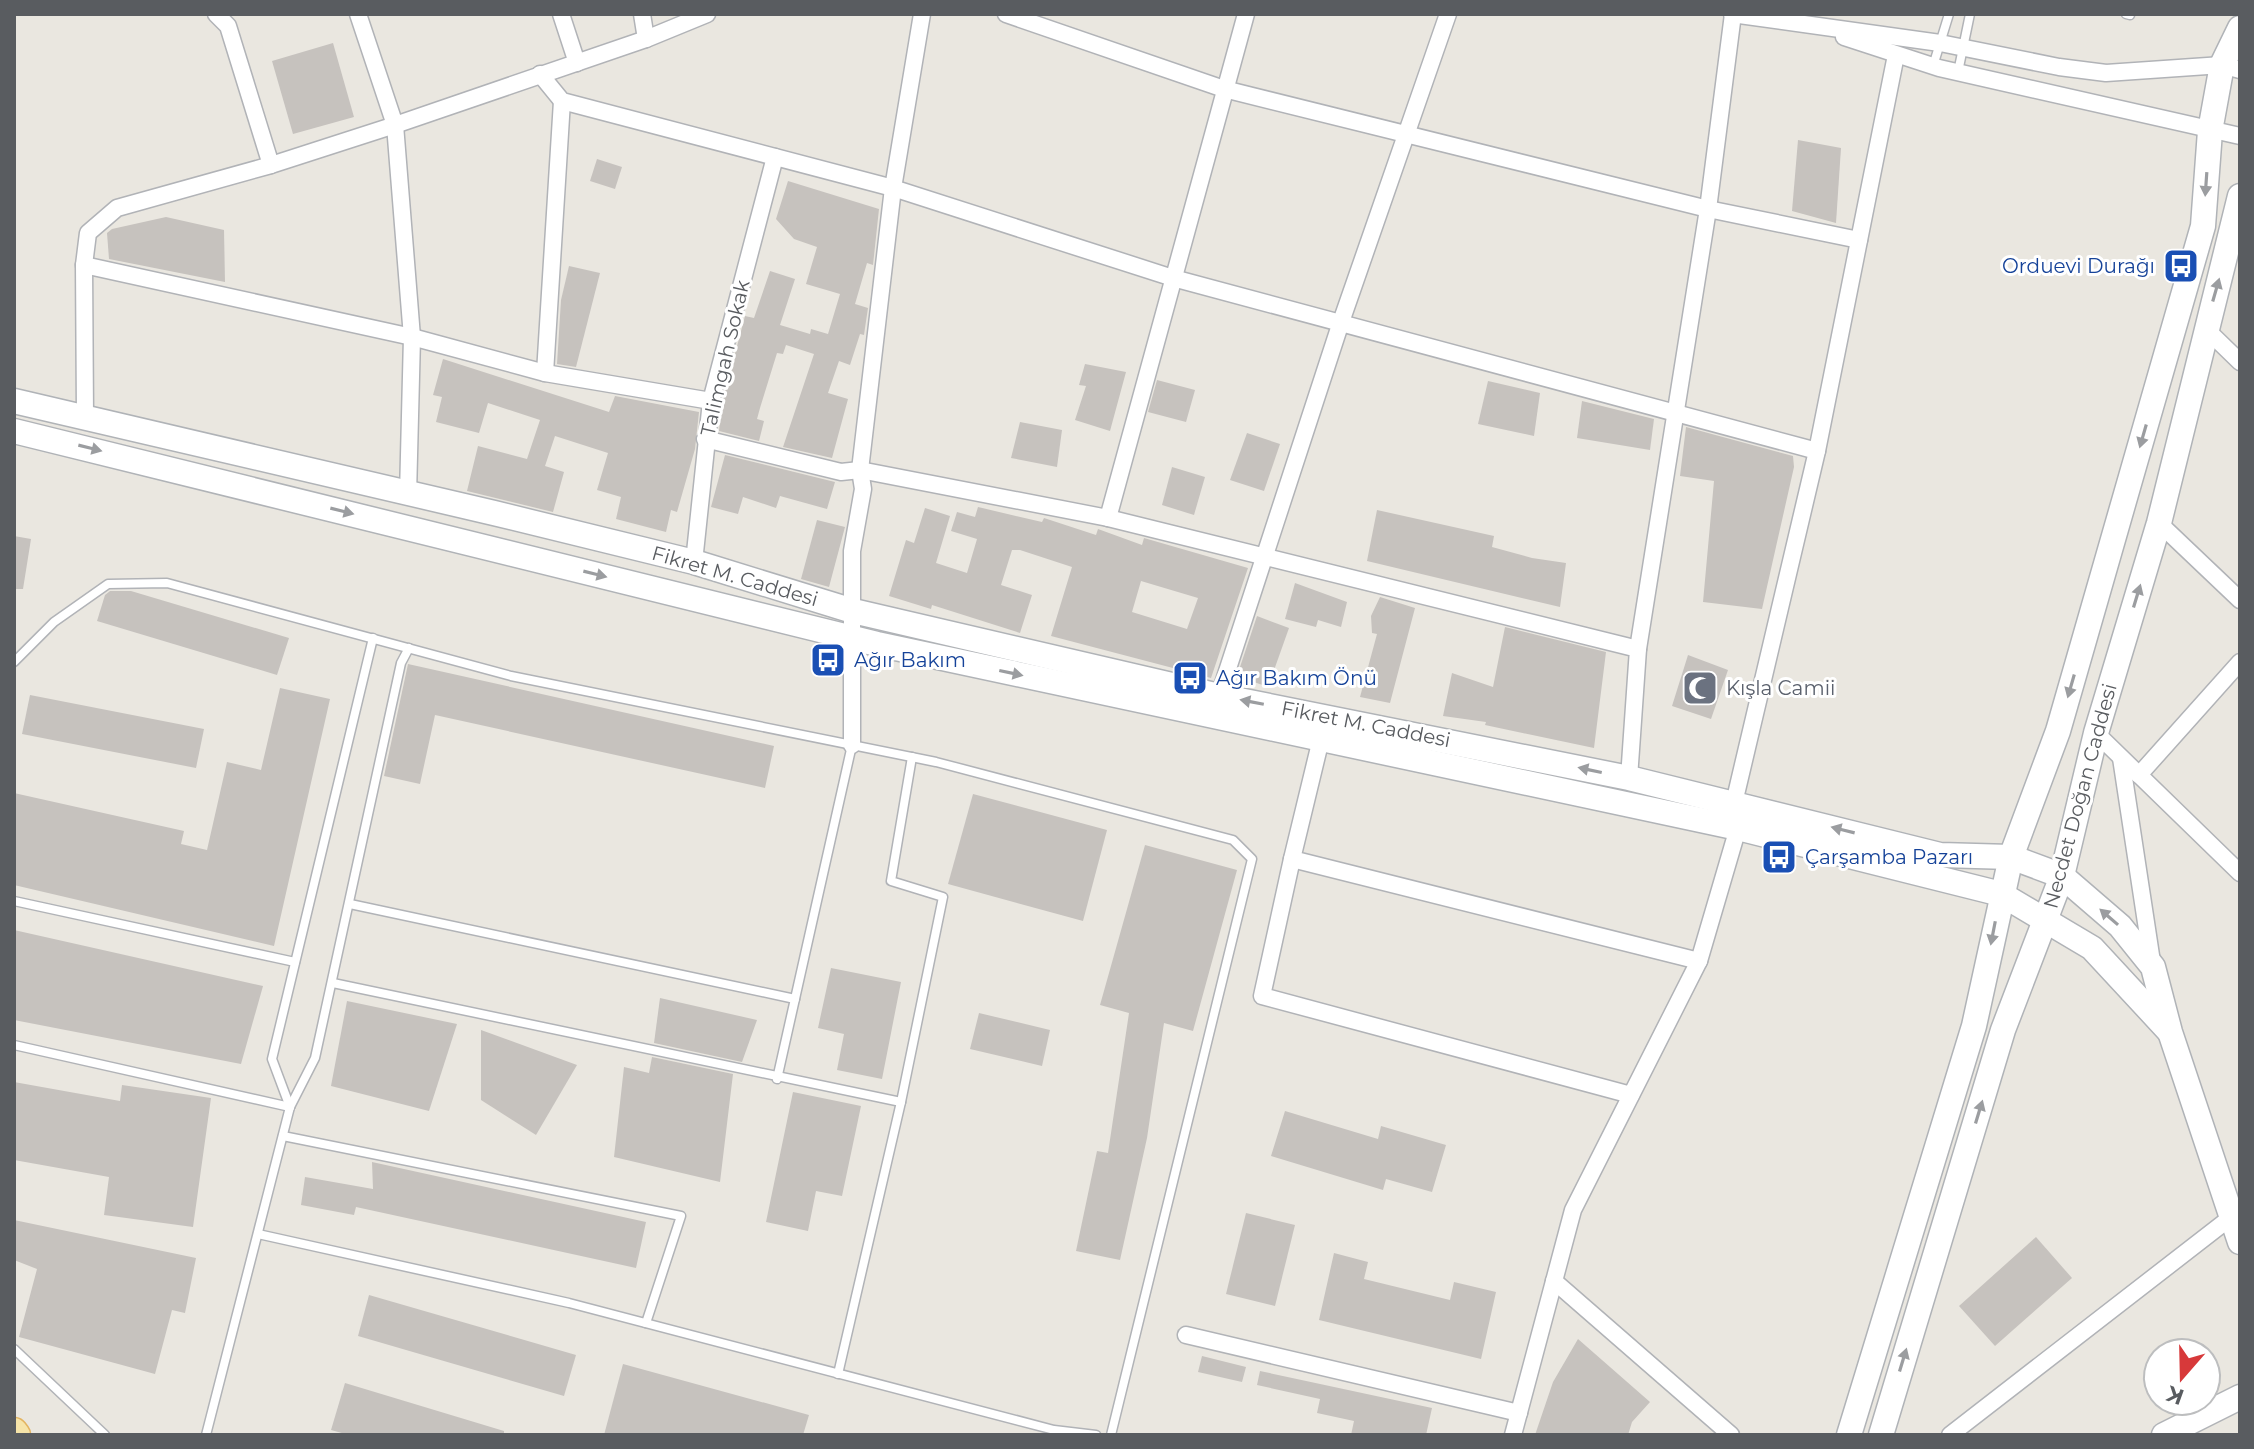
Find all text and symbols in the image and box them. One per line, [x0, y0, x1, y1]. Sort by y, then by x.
one-way arrow [2199, 172, 2212, 197]
bus stop icon: Orduevi Durağı [2162, 247, 2200, 285]
place label: Orduevi Durağı [2002, 254, 2155, 278]
street label: Talimgah Sokak [695, 278, 755, 438]
one-way arrow [2210, 278, 2223, 302]
one-way arrow [2136, 424, 2149, 448]
one-way arrow [78, 442, 103, 454]
one-way arrow [330, 505, 355, 517]
street label: Fikret M. Caddesi [649, 541, 821, 611]
one-way arrow [582, 568, 607, 580]
one-way arrow [2131, 583, 2144, 607]
bus stop icon: Ağır Bakım [809, 641, 847, 679]
place label: Ağır Bakım [854, 648, 966, 672]
bus stop icon: Ağır Bakım Önü [1171, 659, 1209, 697]
place label: Ağır Bakım Önü [1216, 666, 1377, 690]
one-way arrow [999, 667, 1024, 680]
mosque icon: Kışla Camii [1681, 669, 1719, 707]
one-way arrow [2064, 674, 2077, 698]
place label: Kışla Camii [1726, 676, 1835, 700]
street label: Necdet Doğan Caddesi [2038, 681, 2122, 911]
one-way arrow [1240, 696, 1265, 708]
street label: Fikret M. Caddesi [1279, 696, 1453, 752]
one-way arrow [1577, 763, 1602, 776]
one-way arrow [1830, 824, 1855, 836]
bus stop icon: Çarşamba Pazarı [1760, 838, 1798, 876]
place label: Çarşamba Pazarı [1805, 845, 1973, 869]
one-way arrow [2099, 909, 2119, 926]
one-way arrow [1986, 921, 1999, 946]
one-way arrow [1973, 1099, 1986, 1123]
north arrow [2142, 1337, 2222, 1417]
one-way arrow [1897, 1348, 1910, 1372]
text: K [2162, 1380, 2188, 1411]

